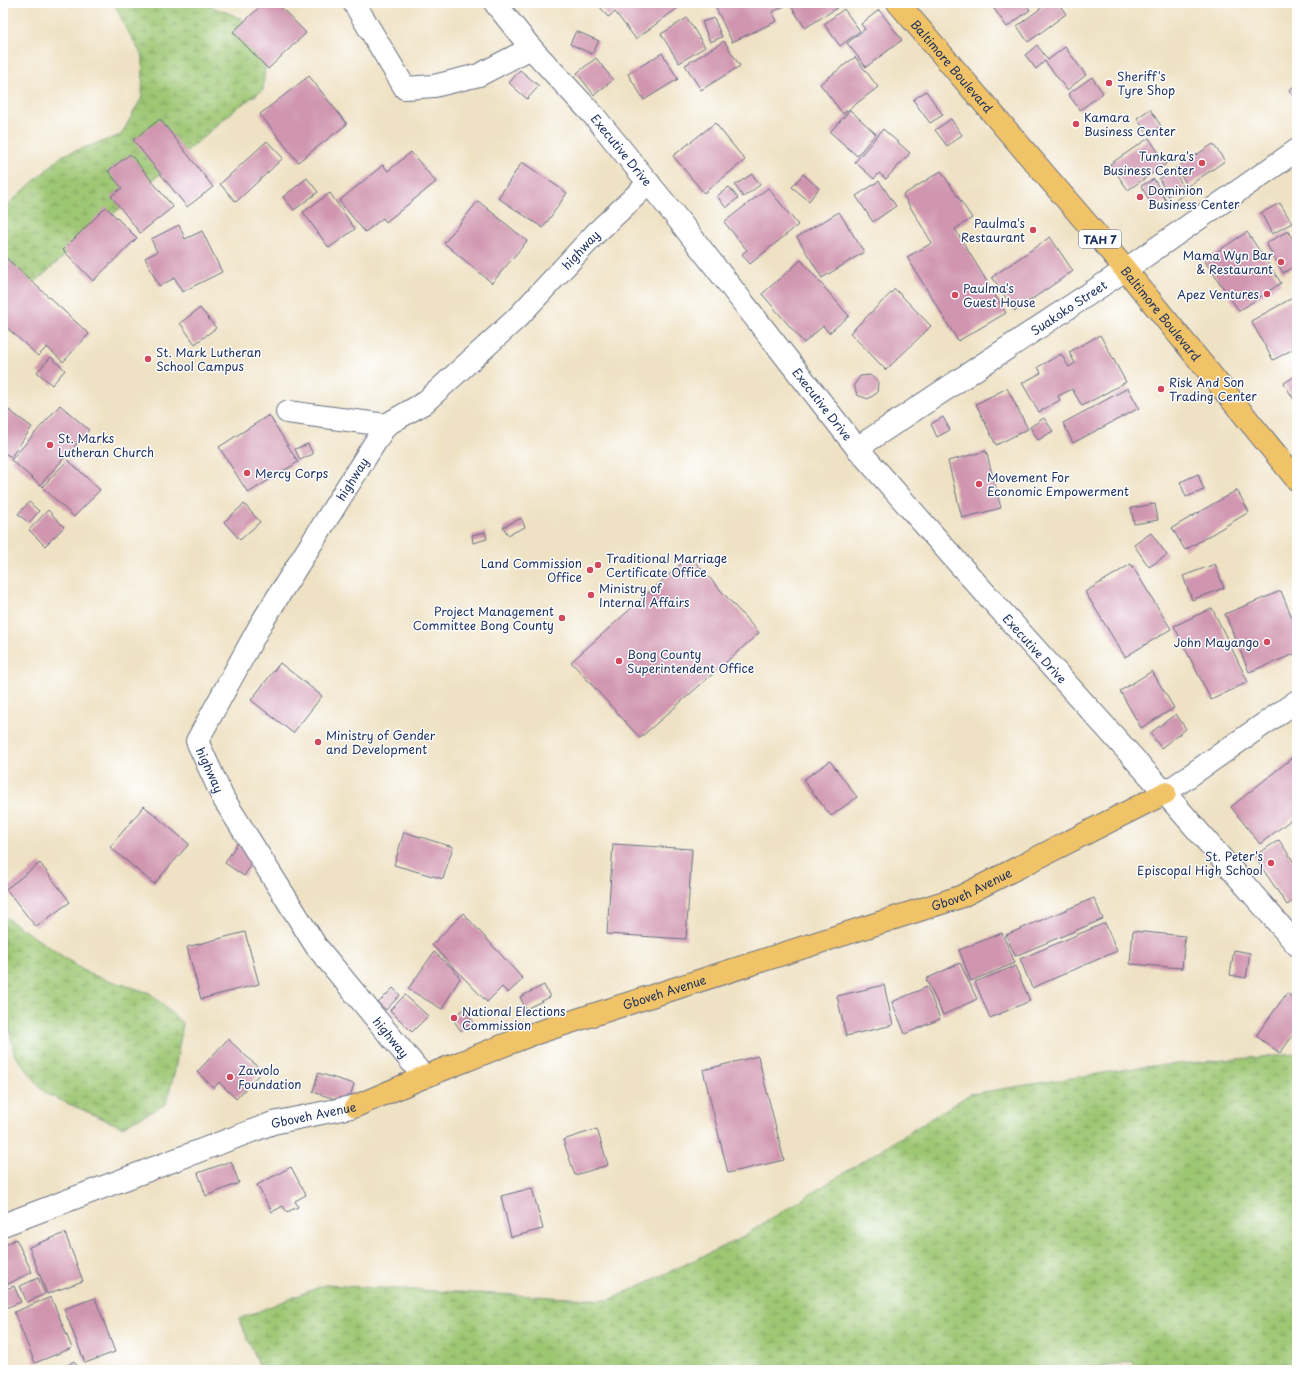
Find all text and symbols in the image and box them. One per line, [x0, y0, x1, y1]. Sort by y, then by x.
street label: Baltimore Boulevard [907, 16, 998, 117]
place label: Sheriff's Tyre Shop [1117, 67, 1175, 99]
marker: Sheriff's Tyre Shop [1104, 78, 1114, 88]
place label: Kamara Business Center [1084, 108, 1176, 140]
street label: Executive Drive [587, 110, 656, 190]
marker: Kamara Business Center [1071, 119, 1081, 129]
place label: Tunkara's Business Center [1102, 147, 1195, 179]
marker: Tunkara's Business Center [1197, 158, 1207, 168]
place label: Dominion Business Center [1148, 181, 1240, 213]
marker: Dominion Business Center [1135, 192, 1145, 202]
place label: Paulma's Restaurant [961, 214, 1026, 246]
marker: Paulma's Restaurant [1028, 225, 1038, 235]
street label: highway [557, 226, 603, 273]
road number: TAH 7 [1079, 230, 1121, 248]
place label: Mama Wyn Bar & Restaurant [1183, 246, 1274, 278]
marker: Mama Wyn Bar & Restaurant [1276, 257, 1286, 267]
street label: Baltimore Boulevard [1117, 262, 1206, 365]
street label: Suakoko Street [1027, 276, 1110, 339]
place label: Paulma's Guest House [963, 279, 1036, 311]
place label: Apez Ventures [1177, 285, 1260, 303]
marker: Apez Ventures [1262, 289, 1272, 299]
marker: Paulma's Guest House [950, 290, 960, 300]
place label: St. Mark Lutheran School Campus [156, 343, 261, 375]
marker: St. Mark Lutheran School Campus [143, 354, 153, 364]
street label: Executive Drive [788, 364, 857, 444]
place label: Risk And Son Trading Center [1169, 373, 1257, 405]
marker: Risk And Son Trading Center [1156, 384, 1166, 394]
place label: St. Marks Lutheran Church [58, 429, 154, 461]
marker: St. Marks Lutheran Church [45, 440, 55, 450]
street label: highway [332, 454, 372, 504]
place label: Mercy Corps [255, 464, 329, 482]
marker: Mercy Corps [242, 468, 252, 478]
place label: Movement For Economic Empowerment [987, 468, 1129, 500]
marker: Movement For Economic Empowerment [974, 479, 984, 489]
place label: Traditional Marriage Certificate Office [606, 549, 727, 581]
place label: Land Commission Office [481, 554, 582, 586]
marker: Traditional Marriage Certificate Office [593, 560, 603, 570]
marker: Land Commission Office [585, 565, 595, 575]
place label: Ministry of Internal Affairs [599, 579, 690, 611]
marker: Ministry of Internal Affairs [586, 590, 596, 600]
place label: Project Management Committee Bong County [413, 602, 554, 634]
street label: Executive Drive [999, 610, 1071, 687]
marker: Project Management Committee Bong County [557, 613, 567, 623]
place label: John Mayango [1173, 633, 1259, 651]
marker: John Mayango [1262, 637, 1272, 647]
place label: Bong County Superintendent Office [627, 645, 754, 677]
marker: Bong County Superintendent Office [614, 656, 624, 666]
place label: Ministry of Gender and Development [326, 726, 436, 758]
marker: Ministry of Gender and Development [313, 737, 323, 747]
street label: highway [192, 744, 228, 795]
place label: St. Peter's Episcopal High School [1137, 847, 1264, 879]
marker: St. Peter's Episcopal High School [1266, 858, 1276, 868]
street label: Gboveh Avenue [929, 863, 1015, 915]
street label: Gboveh Avenue [620, 970, 709, 1014]
place label: National Elections Commission [462, 1002, 566, 1034]
street label: highway [369, 1013, 413, 1062]
marker: National Elections Commission [449, 1013, 459, 1023]
place label: Zawolo Foundation [238, 1061, 302, 1093]
marker: Zawolo Foundation [225, 1072, 235, 1082]
street label: Gboveh Avenue [269, 1097, 358, 1132]

